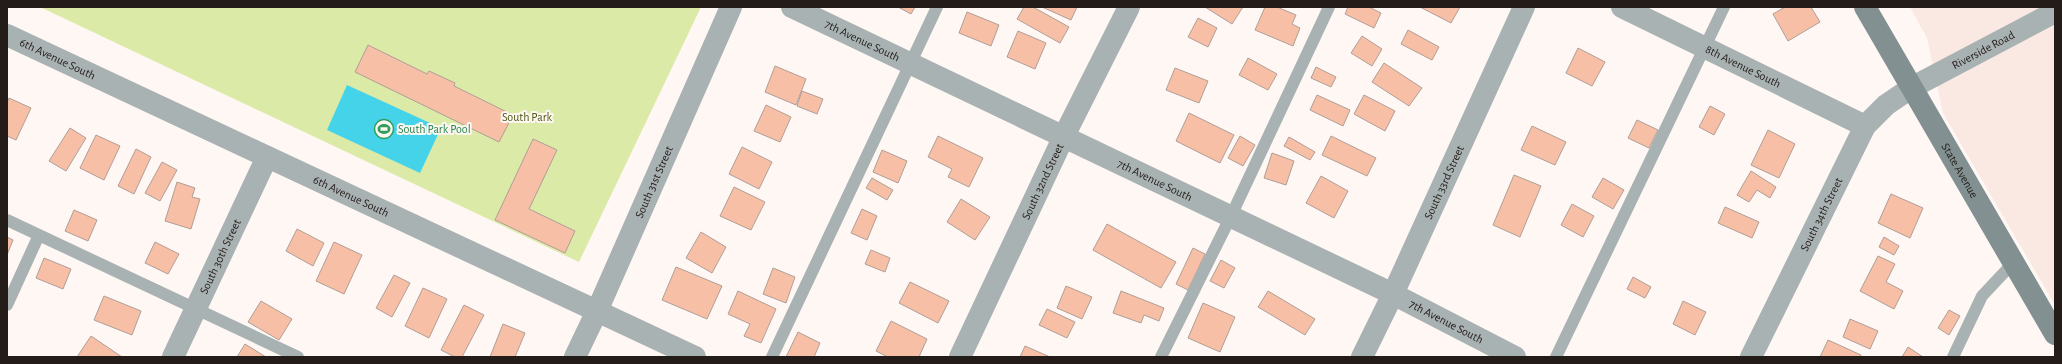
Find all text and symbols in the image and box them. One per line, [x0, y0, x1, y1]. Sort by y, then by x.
street label: 7th Avenue South [823, 18, 902, 64]
street label: Riverside Road [1950, 29, 2016, 71]
street label: 6th Avenue South [18, 36, 98, 82]
street label: 8th Avenue South [1704, 43, 1783, 90]
park label: South Park [502, 111, 553, 123]
sports icon: South Park Pool [373, 118, 395, 140]
place label: South Park Pool [398, 123, 471, 135]
street label: South 32nd Street [1020, 141, 1066, 221]
street label: State Avenue [1939, 141, 1981, 200]
street label: South 33rd Street [1422, 143, 1466, 221]
street label: South 31st Street [633, 144, 675, 220]
street label: 7th Avenue South [1115, 157, 1194, 203]
street label: 6th Avenue South [311, 173, 391, 219]
street label: South 34th Street [1798, 175, 1845, 253]
street label: South 30th Street [198, 217, 243, 296]
street label: 7th Avenue South [1407, 297, 1485, 346]

